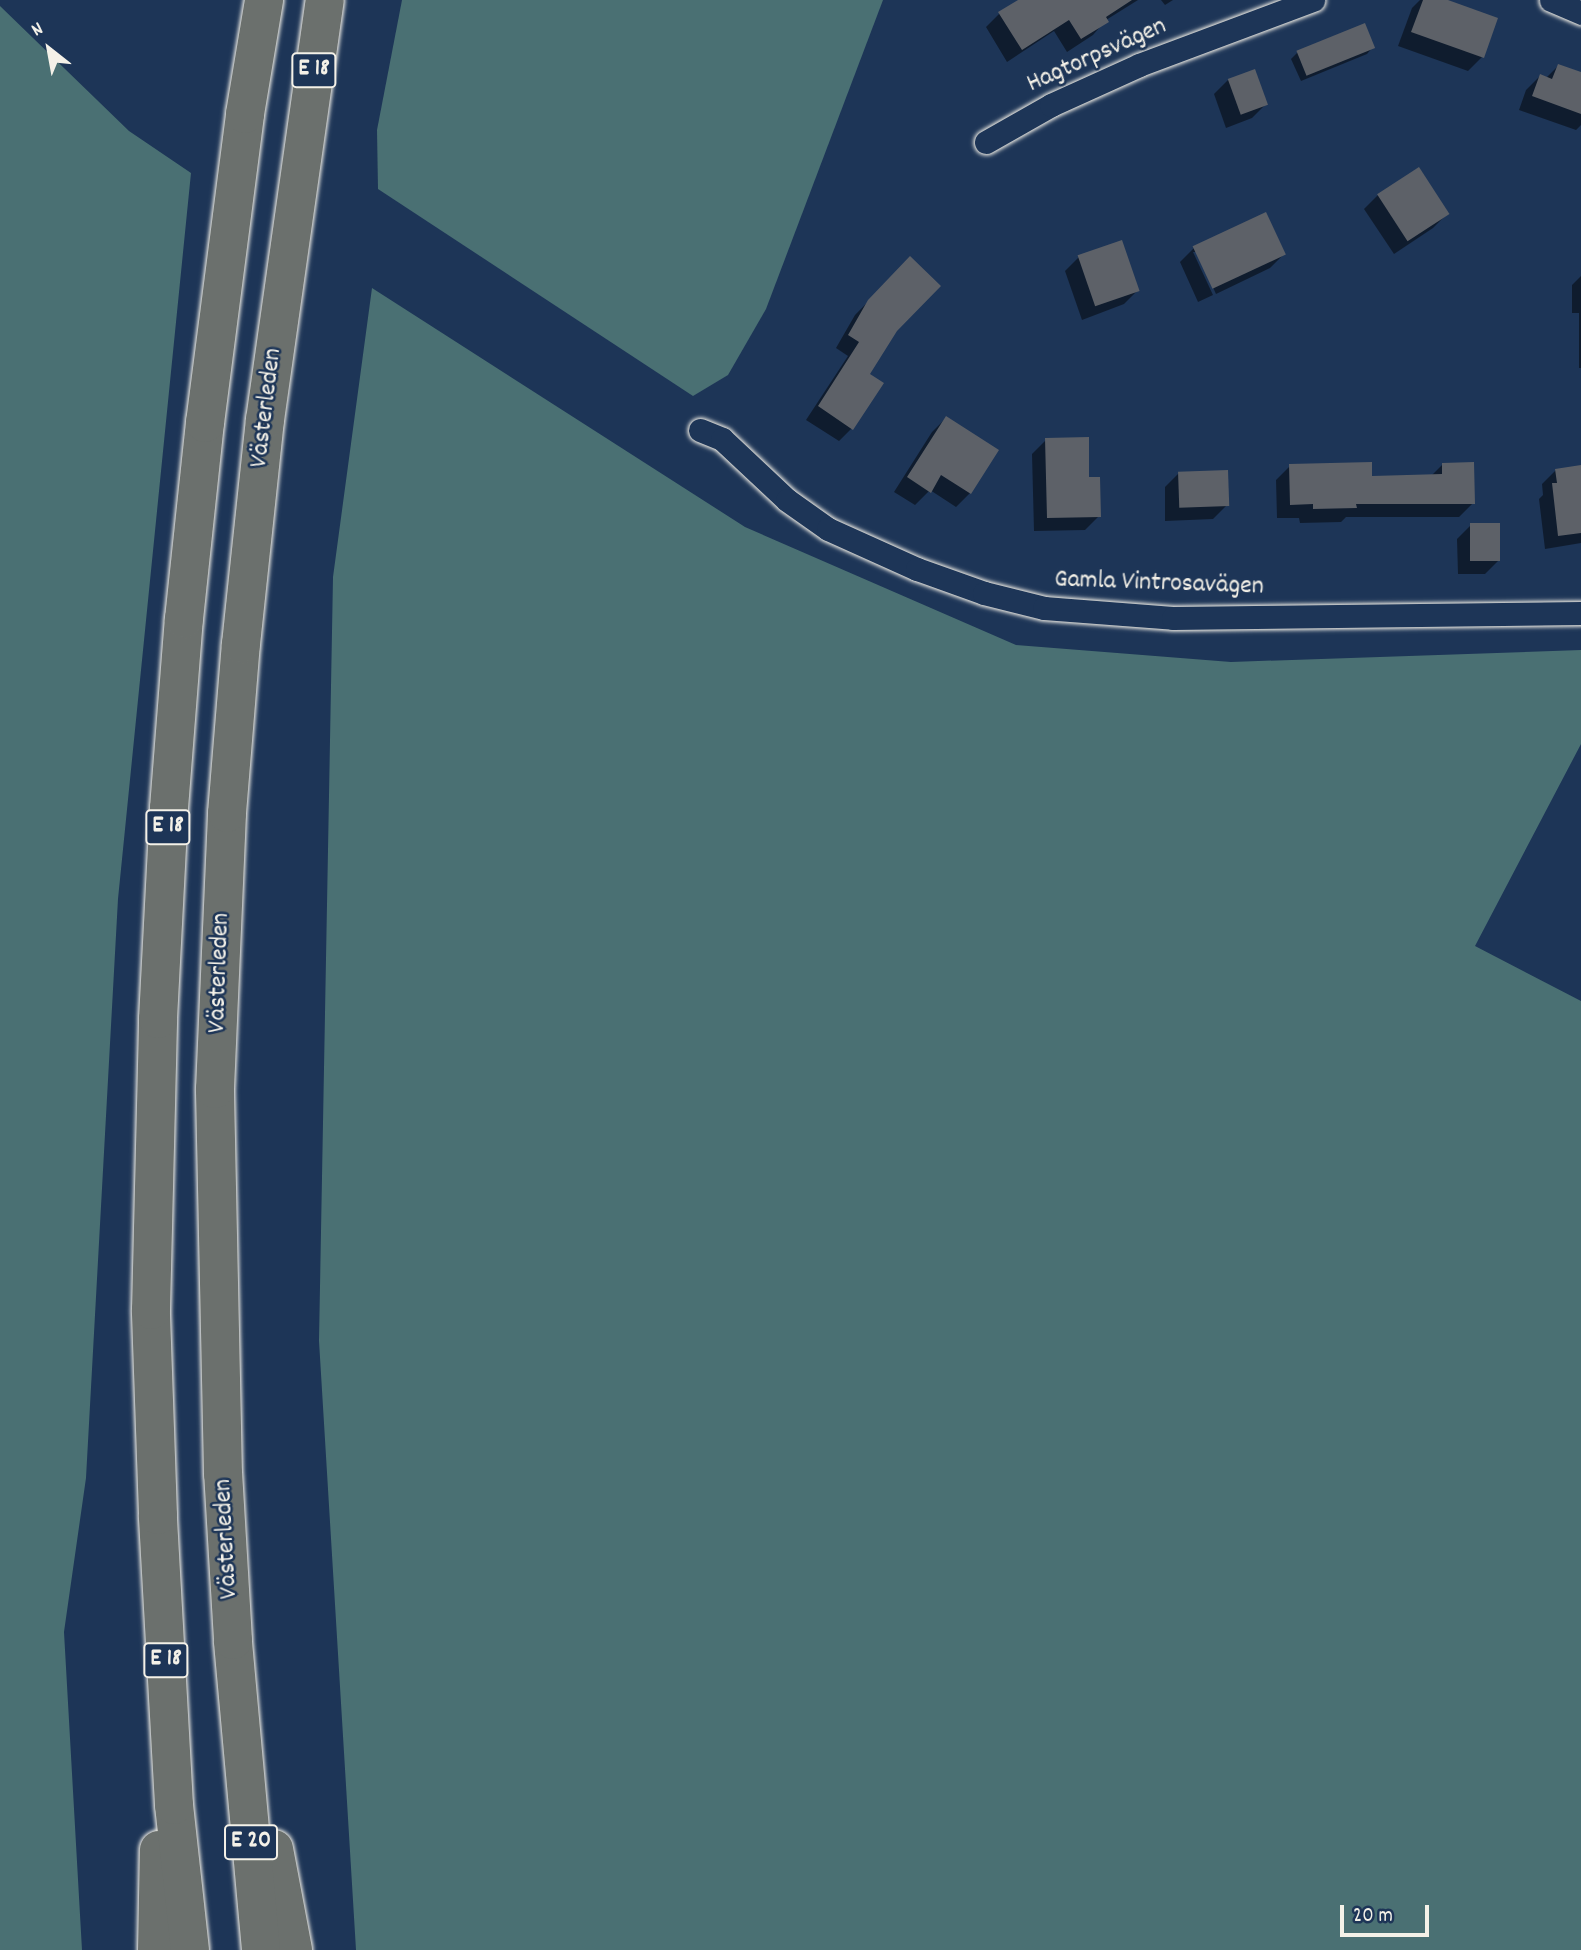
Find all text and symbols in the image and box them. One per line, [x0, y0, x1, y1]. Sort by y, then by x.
street label: Hagtorpsvägen [1022, 11, 1172, 101]
north arrow [14, 14, 84, 84]
text: N [27, 17, 49, 45]
road number: E 18 [291, 50, 337, 90]
street label: Västerleden [244, 346, 290, 470]
street label: Gamla Vintrosavägen [1054, 565, 1264, 603]
road number: E 18 [145, 806, 191, 848]
street label: Västerleden [202, 912, 238, 1034]
street label: Västerleden [208, 1478, 246, 1600]
road number: E 18 [143, 1640, 189, 1680]
road number: E 20 [223, 1822, 279, 1863]
scale bar [1343, 1890, 1432, 1934]
text: 20 m [1353, 1902, 1393, 1932]

